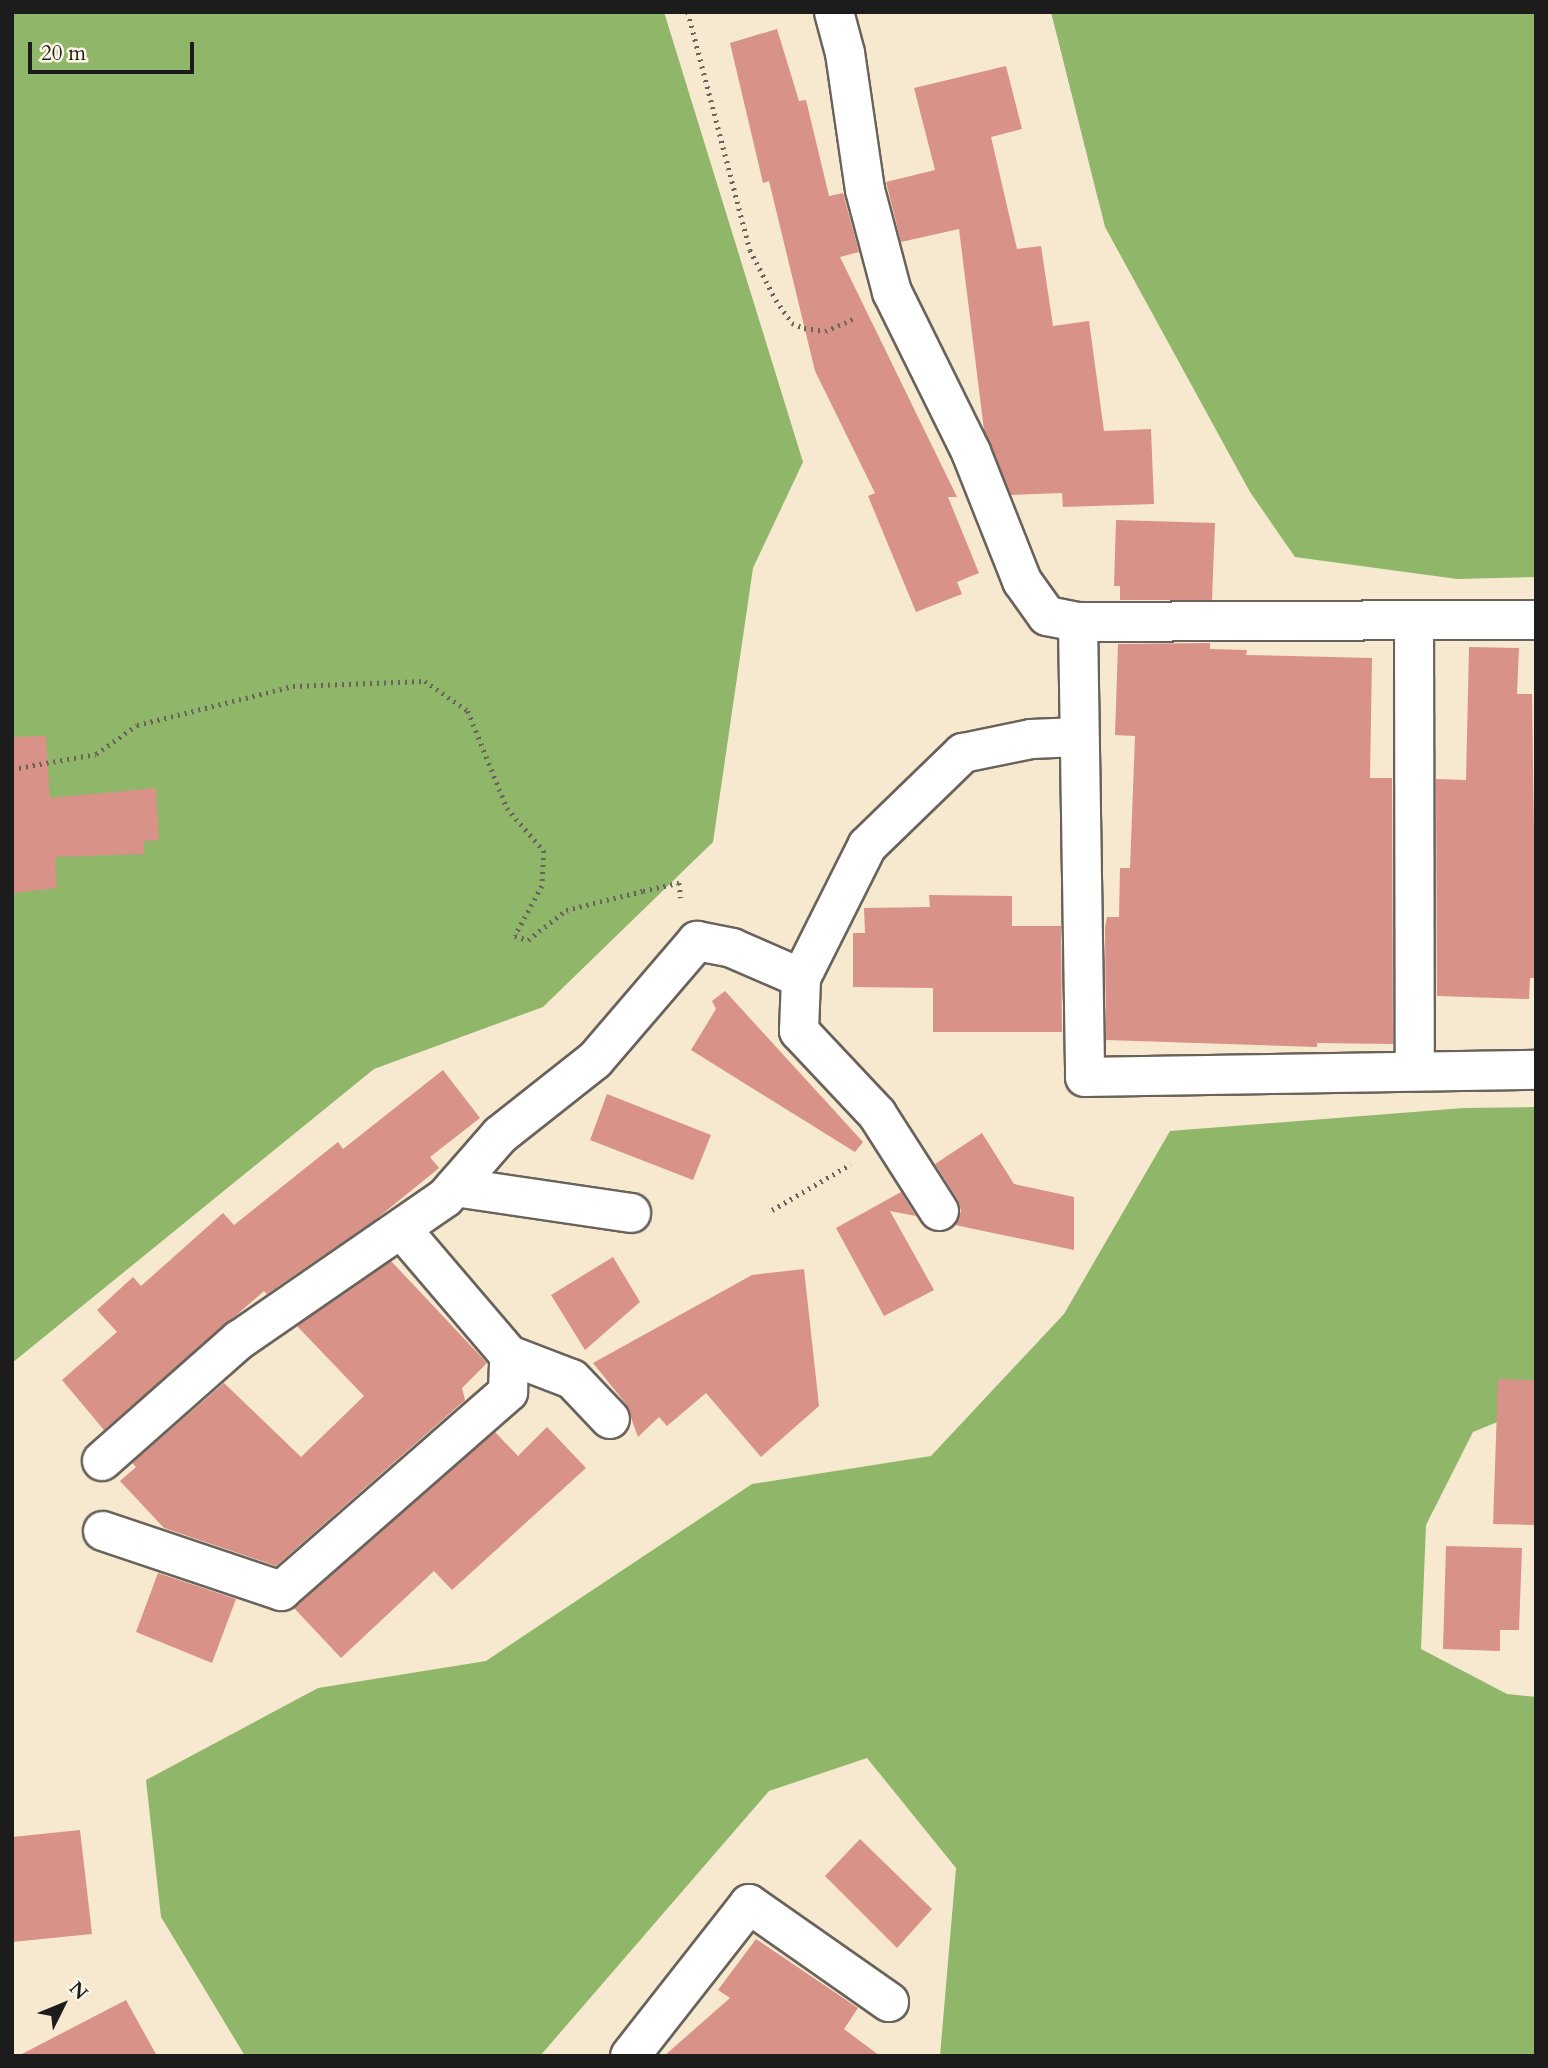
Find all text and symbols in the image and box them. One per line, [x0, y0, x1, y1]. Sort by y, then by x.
scale bar [32, 28, 198, 72]
text: 20 m [41, 39, 86, 68]
north arrow [28, 1970, 98, 2040]
text: N [63, 1976, 93, 2006]

